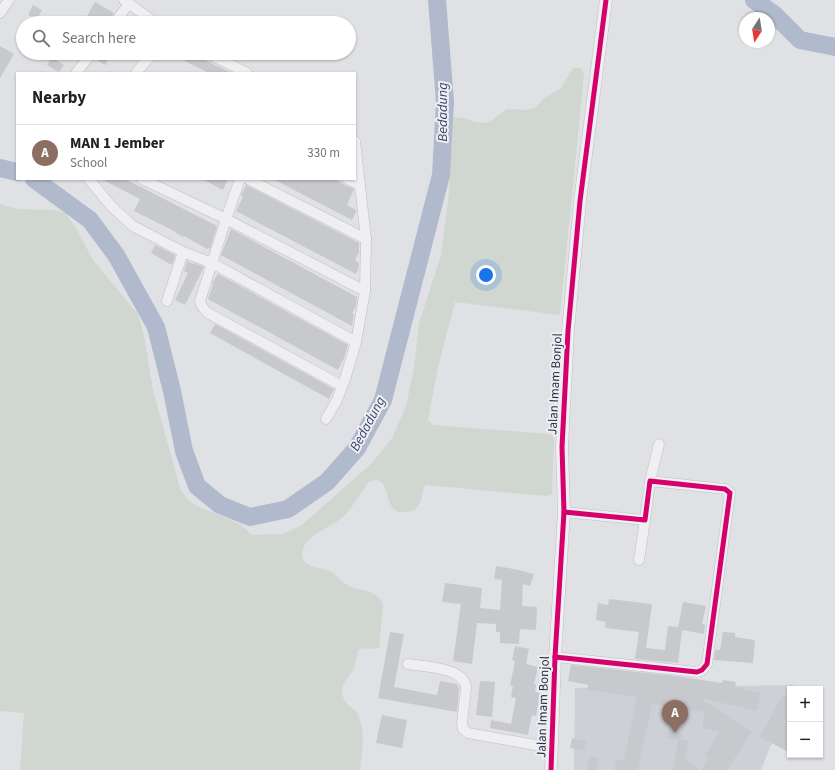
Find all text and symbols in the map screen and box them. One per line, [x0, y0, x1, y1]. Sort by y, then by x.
north arrow [739, 12, 775, 48]
search box [16, 16, 356, 60]
icon: search [30, 27, 52, 49]
text: Search here [62, 28, 136, 49]
water label: Bedadung [433, 82, 453, 142]
text: Nearby [32, 86, 86, 110]
text: MAN 1 Jember [70, 133, 165, 154]
text: A [41, 144, 49, 162]
text: 330 m [307, 144, 340, 162]
text: School [70, 154, 107, 172]
your location [476, 265, 496, 285]
street label: Jalan Imam Bonjol [543, 333, 567, 435]
water label: Bedadung [345, 393, 391, 455]
street label: Jalan Imam Bonjol [532, 656, 554, 758]
map controls [787, 686, 823, 758]
button: + [787, 686, 823, 722]
pin: A [662, 700, 688, 733]
button: − [787, 722, 823, 758]

